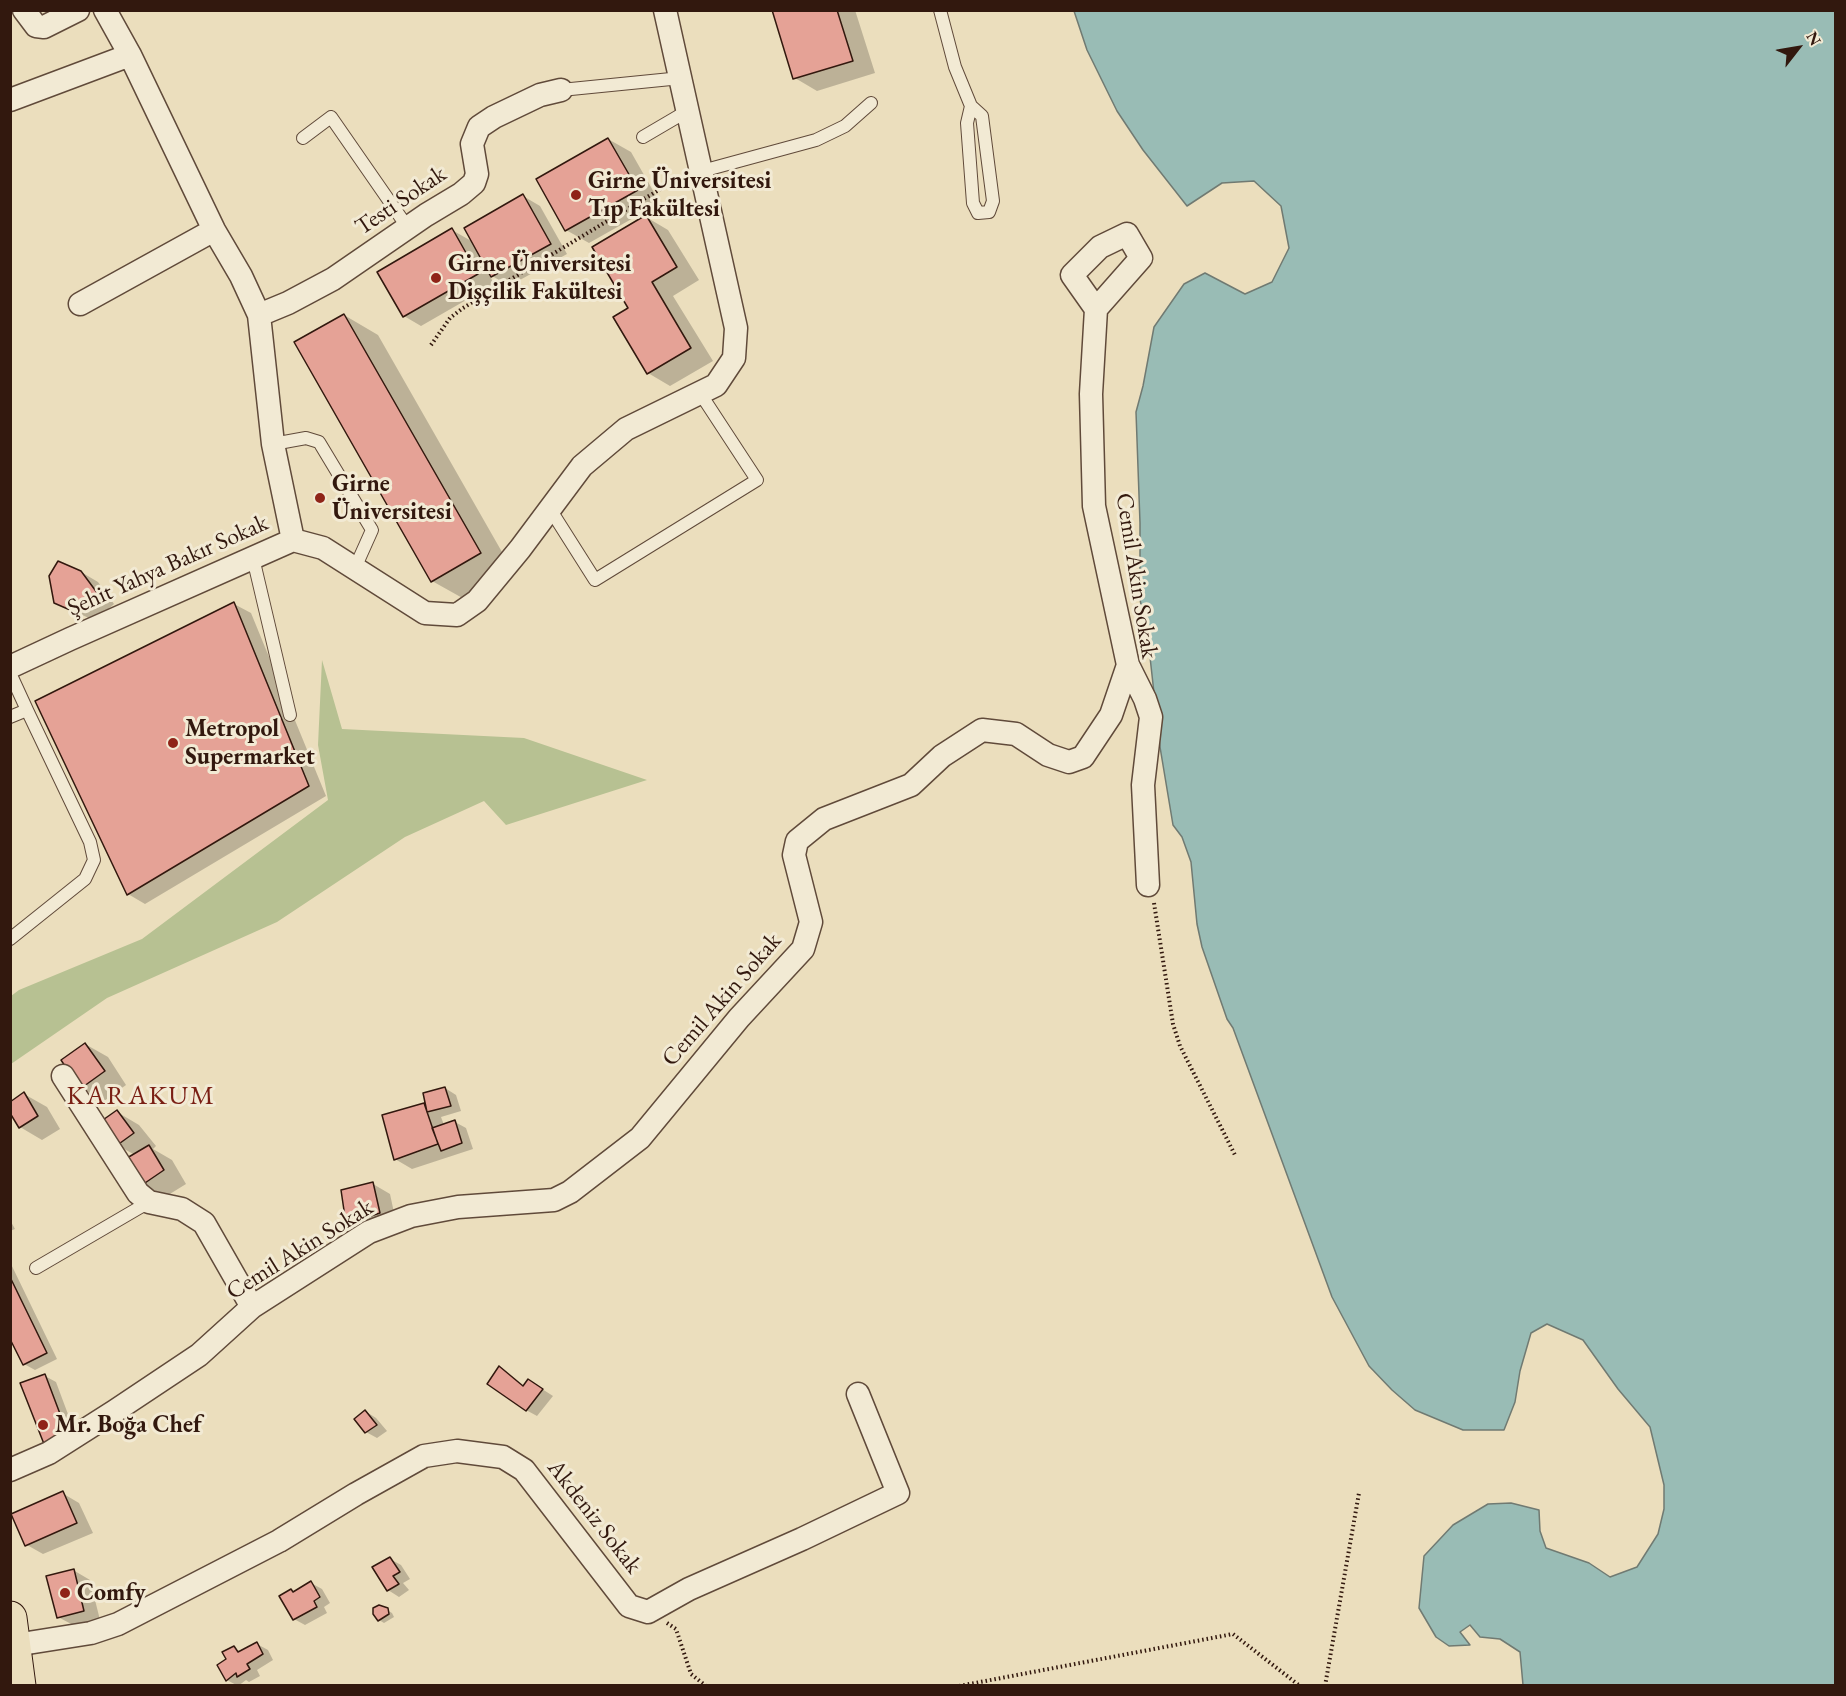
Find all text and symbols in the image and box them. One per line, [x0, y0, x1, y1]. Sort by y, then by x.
north arrow [1768, 18, 1828, 78]
text: N [1802, 28, 1826, 49]
street label: Testi Sokak [350, 160, 452, 242]
place label: Girne Üniversitesi Tıp Fakültesi [588, 167, 771, 223]
marker: Girne Üniversitesi Tıp Fakültesi [569, 188, 583, 202]
place label: Girne Üniversitesi Dişçilik Fakültesi [448, 250, 631, 306]
marker: Girne Üniversitesi Dişçilik Fakültesi [429, 271, 443, 285]
place label: Girne Üniversitesi [332, 470, 452, 526]
marker: Girne Üniversitesi [313, 491, 327, 505]
street label: Cemil Akin Sokak [1109, 491, 1163, 661]
street label: Şehit Yahya Bakır Sokak [63, 509, 273, 623]
place label: Metropol Supermarket [185, 715, 315, 771]
marker: Metropol Supermarket [166, 736, 180, 750]
street label: Cemil Akin Sokak [656, 927, 788, 1073]
district label: KARAKUM [66, 1081, 216, 1113]
street label: Cemil Akin Sokak [221, 1193, 379, 1307]
place label: Mr. Boğa Chef [55, 1411, 202, 1439]
marker: Mr. Boğa Chef [36, 1418, 50, 1432]
street label: Akdeniz Sokak [541, 1454, 647, 1580]
place label: Comfy [77, 1579, 146, 1607]
marker: Comfy [58, 1586, 72, 1600]

